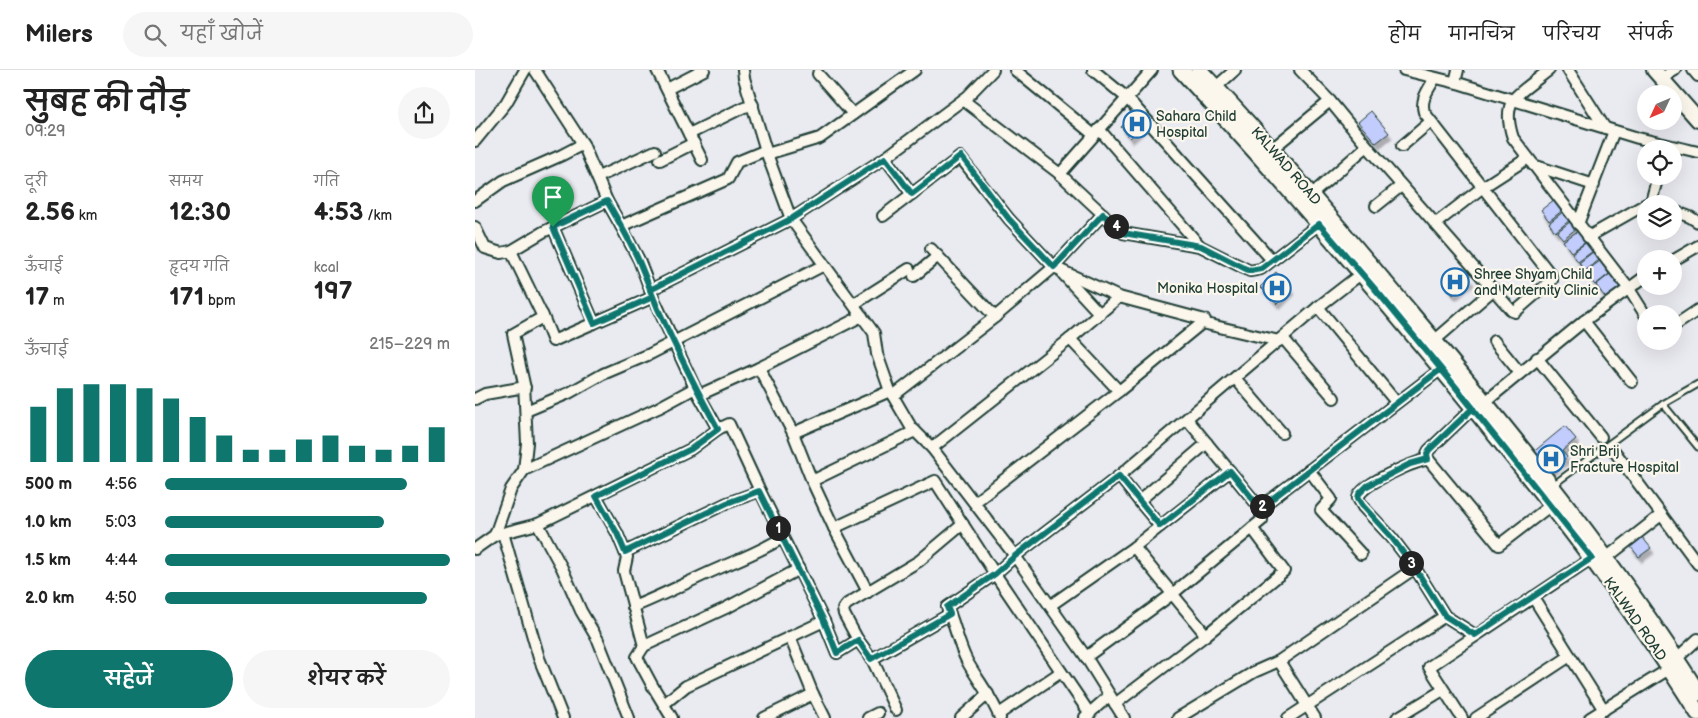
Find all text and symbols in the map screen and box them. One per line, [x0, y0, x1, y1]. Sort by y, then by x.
search box [123, 12, 473, 57]
text: Milers [25, 20, 93, 49]
icon: search [141, 21, 169, 49]
text: यहाँ खोजें [181, 23, 263, 46]
text: होम [1389, 24, 1421, 45]
text: मानचित्र [1449, 24, 1515, 45]
text: परिचय [1543, 24, 1600, 45]
text: संपर्क [1628, 24, 1673, 45]
north arrow [1637, 85, 1683, 130]
map controls [1637, 85, 1682, 350]
text: सुबह की दौड़ [25, 86, 189, 119]
button: share [398, 87, 450, 139]
place label: Sahara Child Hospital [1156, 108, 1237, 141]
hospital icon: Sahara Child Hospital [1122, 109, 1152, 139]
text: 09:29 [25, 122, 66, 141]
street label: KALWAD ROAD [1247, 123, 1325, 209]
button: locate [1637, 140, 1682, 185]
text: दूरी [25, 173, 47, 190]
text: समय [169, 173, 203, 190]
text: गति [314, 173, 339, 190]
pin [532, 176, 574, 227]
icon: arrive [539, 183, 567, 211]
button: layers [1637, 195, 1682, 240]
text: 2.56 [25, 197, 75, 228]
text: 12:30 [169, 197, 231, 228]
text: 4:53 [314, 197, 363, 228]
text: km [75, 207, 97, 224]
text: /km [363, 207, 392, 224]
pin: 4 [1103, 214, 1129, 238]
text: 4 [1112, 218, 1121, 235]
button: + [1637, 250, 1682, 295]
text: ऊँचाई [25, 258, 63, 275]
text: हृदय गति [169, 258, 229, 275]
text: kcal [314, 259, 339, 276]
place label: Shree Shyam Child and Maternity Clinic [1474, 266, 1599, 299]
hospital icon: Shree Shyam Child and Maternity Clinic [1440, 267, 1470, 297]
hospital icon: Monika Hospital [1262, 273, 1292, 303]
text: 197 [314, 276, 353, 307]
place label: Monika Hospital [1157, 280, 1258, 297]
text: 17 [25, 282, 49, 313]
text: 171 [169, 282, 204, 313]
text: m [49, 292, 65, 309]
text: bpm [204, 292, 236, 309]
button: − [1637, 305, 1682, 350]
text: 215–229 m [369, 335, 450, 354]
text: ऊँचाई [25, 341, 68, 360]
place label: Shri Brij Fracture Hospital [1570, 443, 1679, 476]
hospital icon: Shri Brij Fracture Hospital [1536, 444, 1566, 474]
text: 500 m [25, 475, 72, 494]
text: 4:56 [105, 475, 137, 494]
pin: 2 [1249, 494, 1275, 518]
text: 2 [1258, 498, 1267, 515]
text: 1.0 km [25, 513, 72, 532]
text: 5:03 [105, 513, 137, 532]
pin: 1 [765, 516, 791, 540]
text: 1 [776, 520, 781, 537]
pin: 3 [1399, 550, 1423, 576]
text: 1.5 km [25, 551, 71, 570]
text: 4:44 [105, 551, 138, 570]
text: 3 [1407, 555, 1416, 572]
street label: KALWAD ROAD [1600, 574, 1670, 664]
text: 2.0 km [25, 589, 74, 608]
text: 4:50 [105, 589, 137, 608]
button: सहेजें [25, 650, 233, 708]
button: शेयर करें [243, 650, 450, 708]

